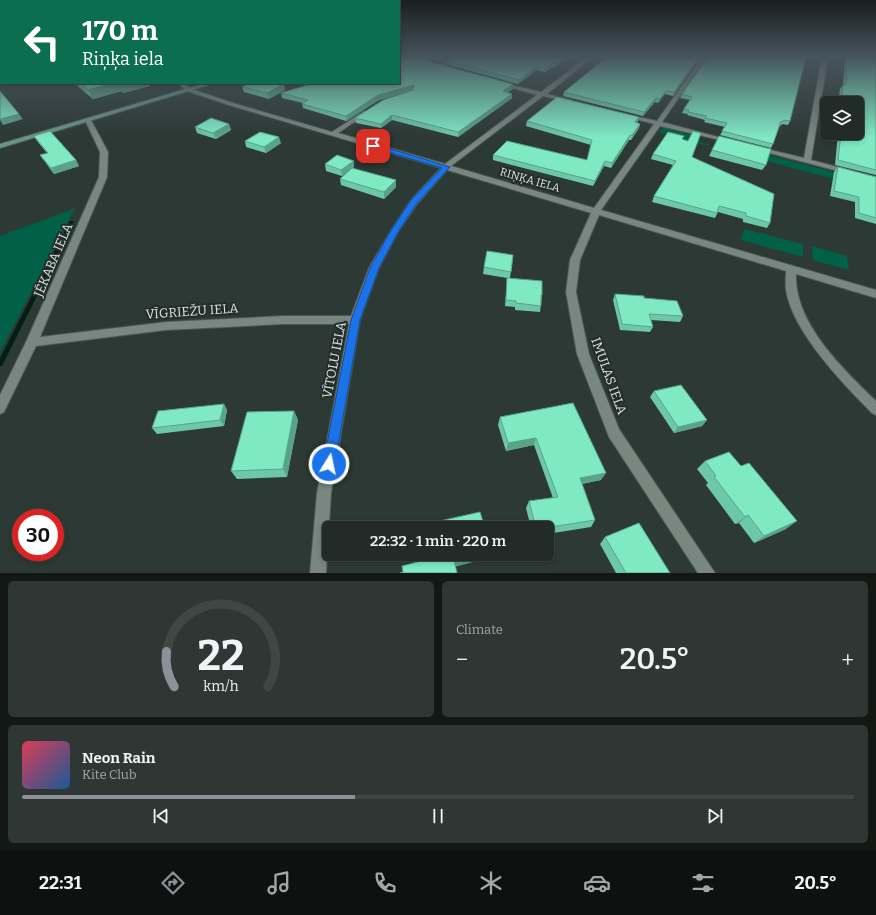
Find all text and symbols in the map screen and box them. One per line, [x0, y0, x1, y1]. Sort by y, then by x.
text: 170 m [82, 14, 158, 47]
icon: left [16, 16, 68, 68]
text: Riņķa iela [82, 48, 164, 70]
map controls [820, 96, 864, 140]
button: layers [820, 96, 864, 140]
pin [356, 129, 390, 163]
icon: arrive [362, 135, 384, 157]
street label: RIŅĶA IELA [498, 165, 562, 196]
street label: JĒKABA IELA [30, 220, 76, 300]
street label: VĪGRIEŽU IELA [145, 300, 240, 322]
street label: VĪTOLU IELA [319, 320, 349, 400]
street label: IMULAS IELA [588, 335, 630, 417]
position arrow [308, 443, 350, 485]
speed limit sign: 30 [12, 509, 64, 561]
text: 22:32 · 1 min · 220 m [370, 532, 506, 550]
text: Climate [456, 622, 503, 637]
text: 22 [198, 631, 244, 681]
text: 20.5° [620, 641, 690, 677]
text: − [456, 646, 468, 673]
text: + [841, 646, 854, 673]
text: km/h [203, 678, 239, 695]
text: Neon Rain [82, 749, 155, 767]
text: Kite Club [82, 767, 136, 782]
icon: previous [150, 805, 172, 827]
icon: pause [427, 805, 449, 827]
icon: next [704, 805, 726, 827]
icon: directions [159, 869, 187, 897]
icon: music [265, 869, 293, 897]
icon: phone [371, 869, 399, 897]
icon: climate [477, 869, 505, 897]
icon: car [583, 869, 611, 897]
icon: filters [689, 869, 717, 897]
text: 22:31 [39, 872, 82, 894]
text: 20.5° [794, 872, 837, 894]

